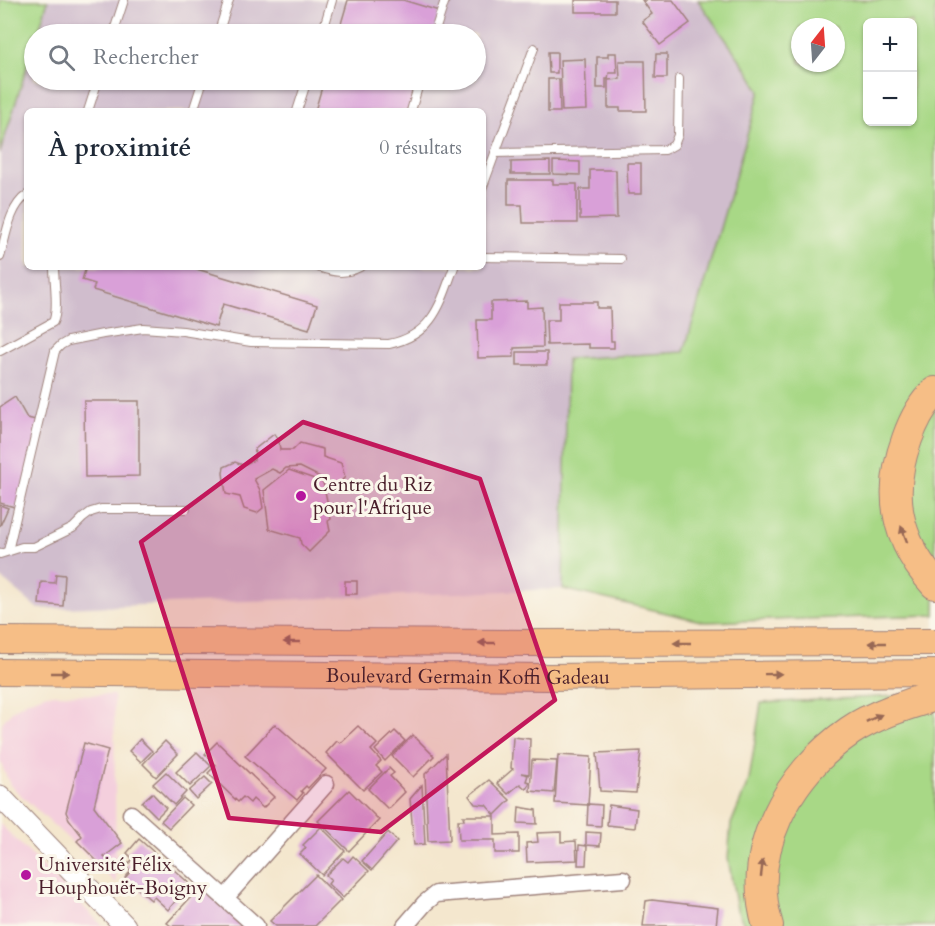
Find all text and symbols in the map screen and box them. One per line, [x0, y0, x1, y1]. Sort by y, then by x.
north arrow [791, 18, 845, 72]
map controls [863, 18, 917, 126]
button: + [863, 18, 917, 72]
search box [24, 24, 486, 90]
icon: search [45, 41, 78, 74]
text: Rechercher [93, 42, 198, 72]
button: − [863, 72, 917, 126]
text: À proximité [48, 130, 191, 165]
text: 0 résultats [379, 134, 462, 161]
place label: Centre du Riz pour l'Afrique [313, 471, 432, 521]
marker: Centre du Riz pour l'Afrique [294, 489, 308, 503]
one-way arrow [899, 525, 909, 543]
one-way arrow [282, 637, 301, 647]
one-way arrow [477, 638, 496, 648]
one-way arrow [672, 638, 691, 648]
one-way arrow [867, 638, 886, 648]
street label: Boulevard Germain Koffi Gadeau [326, 662, 610, 691]
one-way arrow [50, 668, 69, 678]
one-way arrow [763, 669, 782, 679]
one-way arrow [865, 714, 882, 723]
place label: Université Félix Houphouët-Boigny [38, 851, 208, 901]
one-way arrow [757, 859, 766, 878]
marker: Université Félix Houphouët-Boigny [19, 868, 33, 882]

